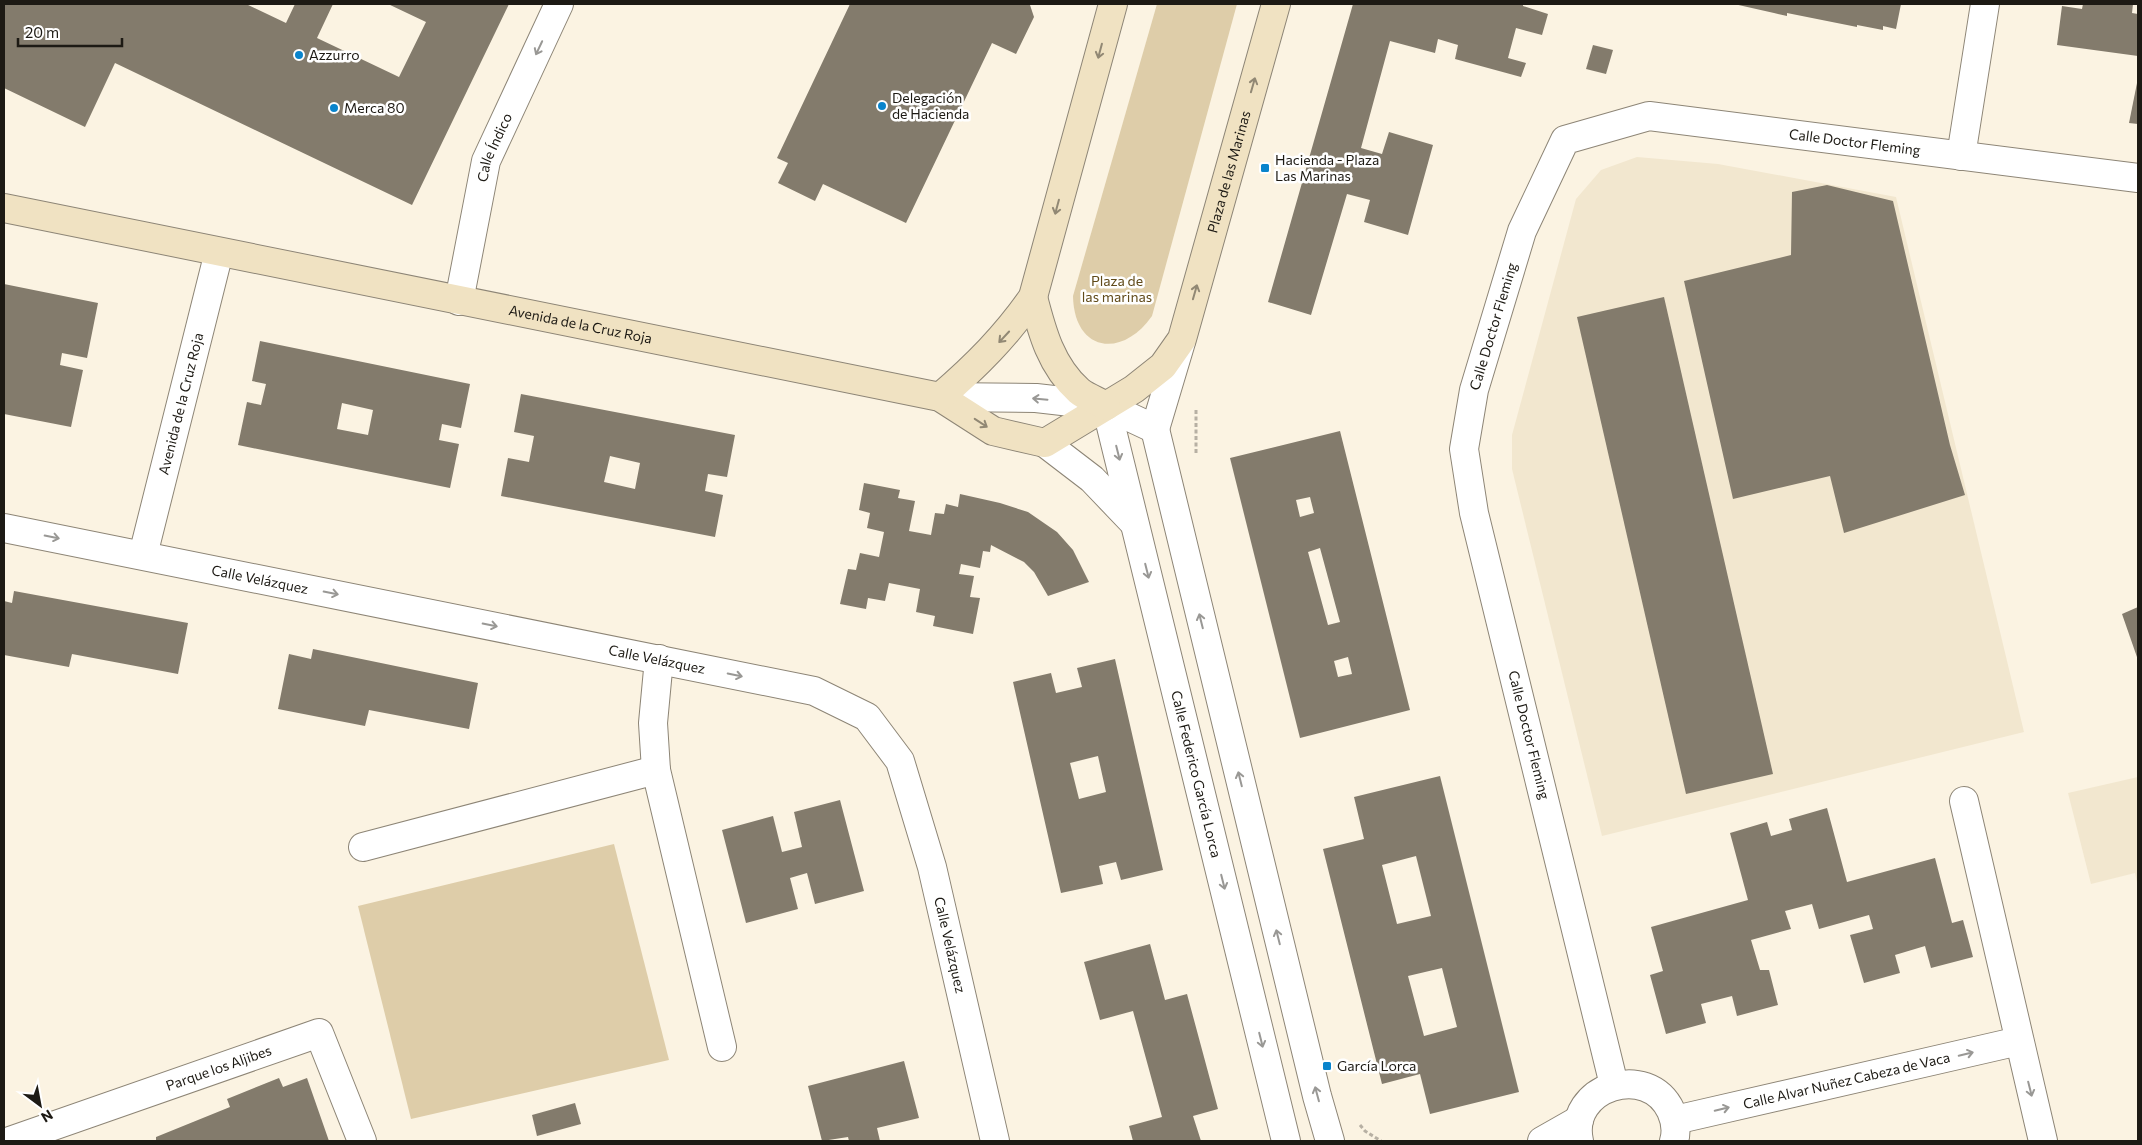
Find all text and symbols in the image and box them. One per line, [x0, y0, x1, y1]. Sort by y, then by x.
scale bar [18, 15, 121, 47]
text: 20 m [25, 23, 59, 41]
one-way arrow [533, 40, 543, 55]
one-way arrow [1095, 42, 1105, 58]
place label: Azzurro [309, 46, 360, 63]
marker: Azzurro [293, 49, 305, 61]
one-way arrow [1249, 78, 1258, 94]
place label: Delegación de Hacienda [892, 89, 969, 122]
place label: Merca 80 [344, 99, 405, 116]
marker: Delegación de Hacienda [876, 100, 888, 112]
marker: Merca 80 [328, 102, 340, 114]
street label: Plaza de las Marinas [1203, 109, 1254, 235]
street label: Calle Índico [473, 110, 515, 183]
street label: Calle Doctor Fleming [1788, 125, 1922, 158]
place label: Hacienda - Plaza Las Marinas [1275, 151, 1379, 184]
marker: Hacienda - Plaza Las Marinas [1259, 162, 1271, 174]
one-way arrow [1052, 199, 1062, 215]
street label: Calle Doctor Fleming [1465, 260, 1520, 392]
park label: Plaza de las marinas [1082, 272, 1152, 305]
one-way arrow [1190, 285, 1200, 301]
street label: Avenida de la Cruz Roja [507, 301, 654, 347]
one-way arrow [998, 330, 1010, 343]
street label: Avenida de la Cruz Roja [154, 331, 206, 476]
one-way arrow [1033, 394, 1049, 404]
one-way arrow [974, 418, 988, 428]
one-way arrow [1114, 445, 1123, 461]
one-way arrow [43, 533, 59, 542]
street label: Calle Velázquez [210, 561, 310, 597]
one-way arrow [1143, 563, 1152, 579]
one-way arrow [323, 588, 339, 598]
one-way arrow [1196, 613, 1205, 629]
one-way arrow [482, 621, 498, 630]
street label: Calle Velázquez [607, 641, 707, 677]
street label: Calle Doctor Fleming [1505, 669, 1554, 802]
one-way arrow [727, 670, 743, 680]
street label: Calle Federico García Lorca [1168, 689, 1225, 859]
one-way arrow [1235, 771, 1244, 787]
one-way arrow [1219, 874, 1228, 890]
street label: Calle Velázquez [931, 895, 970, 995]
one-way arrow [1273, 929, 1282, 945]
one-way arrow [1257, 1031, 1266, 1047]
street label: Parque los Aljibes [163, 1041, 274, 1094]
street label: Calle Alvar Nuñez Cabeza de Vaca [1741, 1048, 1951, 1112]
one-way arrow [1957, 1048, 1973, 1058]
place label: García Lorca [1337, 1057, 1416, 1074]
marker: García Lorca [1321, 1060, 1333, 1072]
north arrow [15, 1080, 65, 1130]
one-way arrow [2026, 1080, 2036, 1096]
one-way arrow [1312, 1087, 1321, 1103]
one-way arrow [1714, 1104, 1730, 1113]
text: N [38, 1106, 56, 1126]

